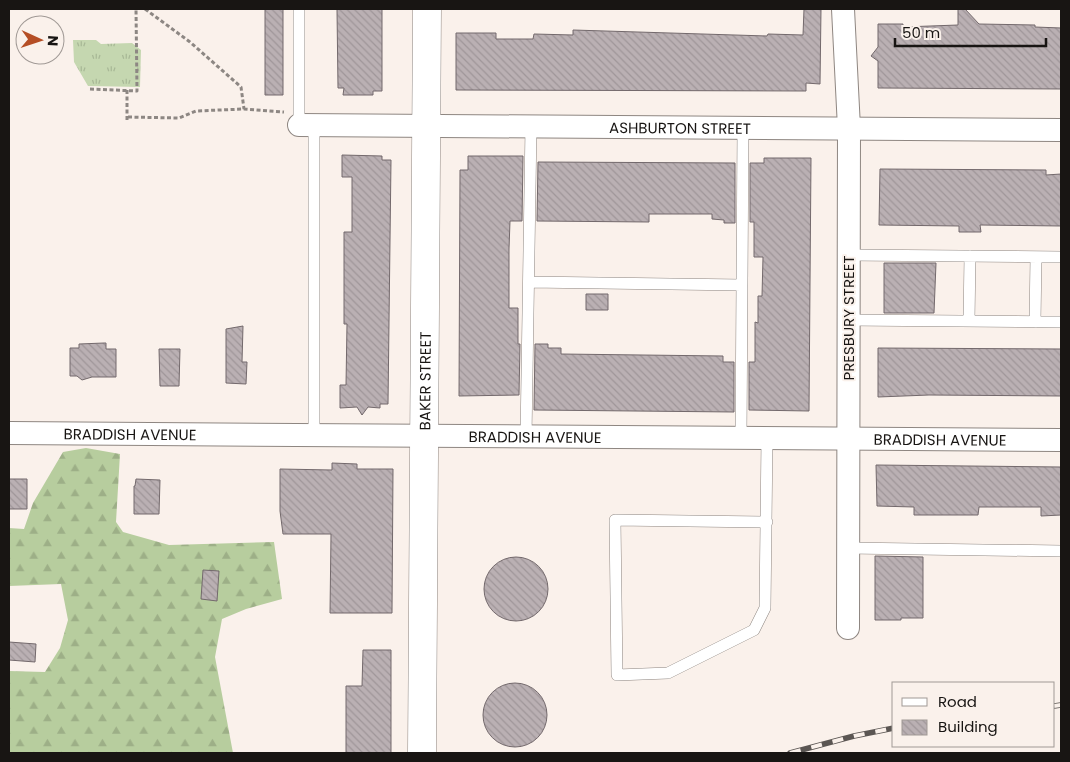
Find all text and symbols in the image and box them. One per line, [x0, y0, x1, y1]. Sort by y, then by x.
north arrow [15, 15, 65, 65]
scale bar [895, 15, 1046, 47]
text: 50 m [902, 22, 940, 43]
text: N [43, 35, 63, 46]
street label: ASHBURTON STREET [609, 117, 751, 138]
street label: PRESBURY STREET [838, 255, 859, 381]
street label: BAKER STREET [414, 332, 435, 430]
street label: BRADDISH AVENUE [63, 423, 197, 445]
street label: BRADDISH AVENUE [468, 426, 602, 447]
street label: BRADDISH AVENUE [873, 428, 1007, 450]
legend [892, 682, 1055, 747]
text: Road [938, 691, 977, 712]
text: Building [938, 716, 998, 737]

